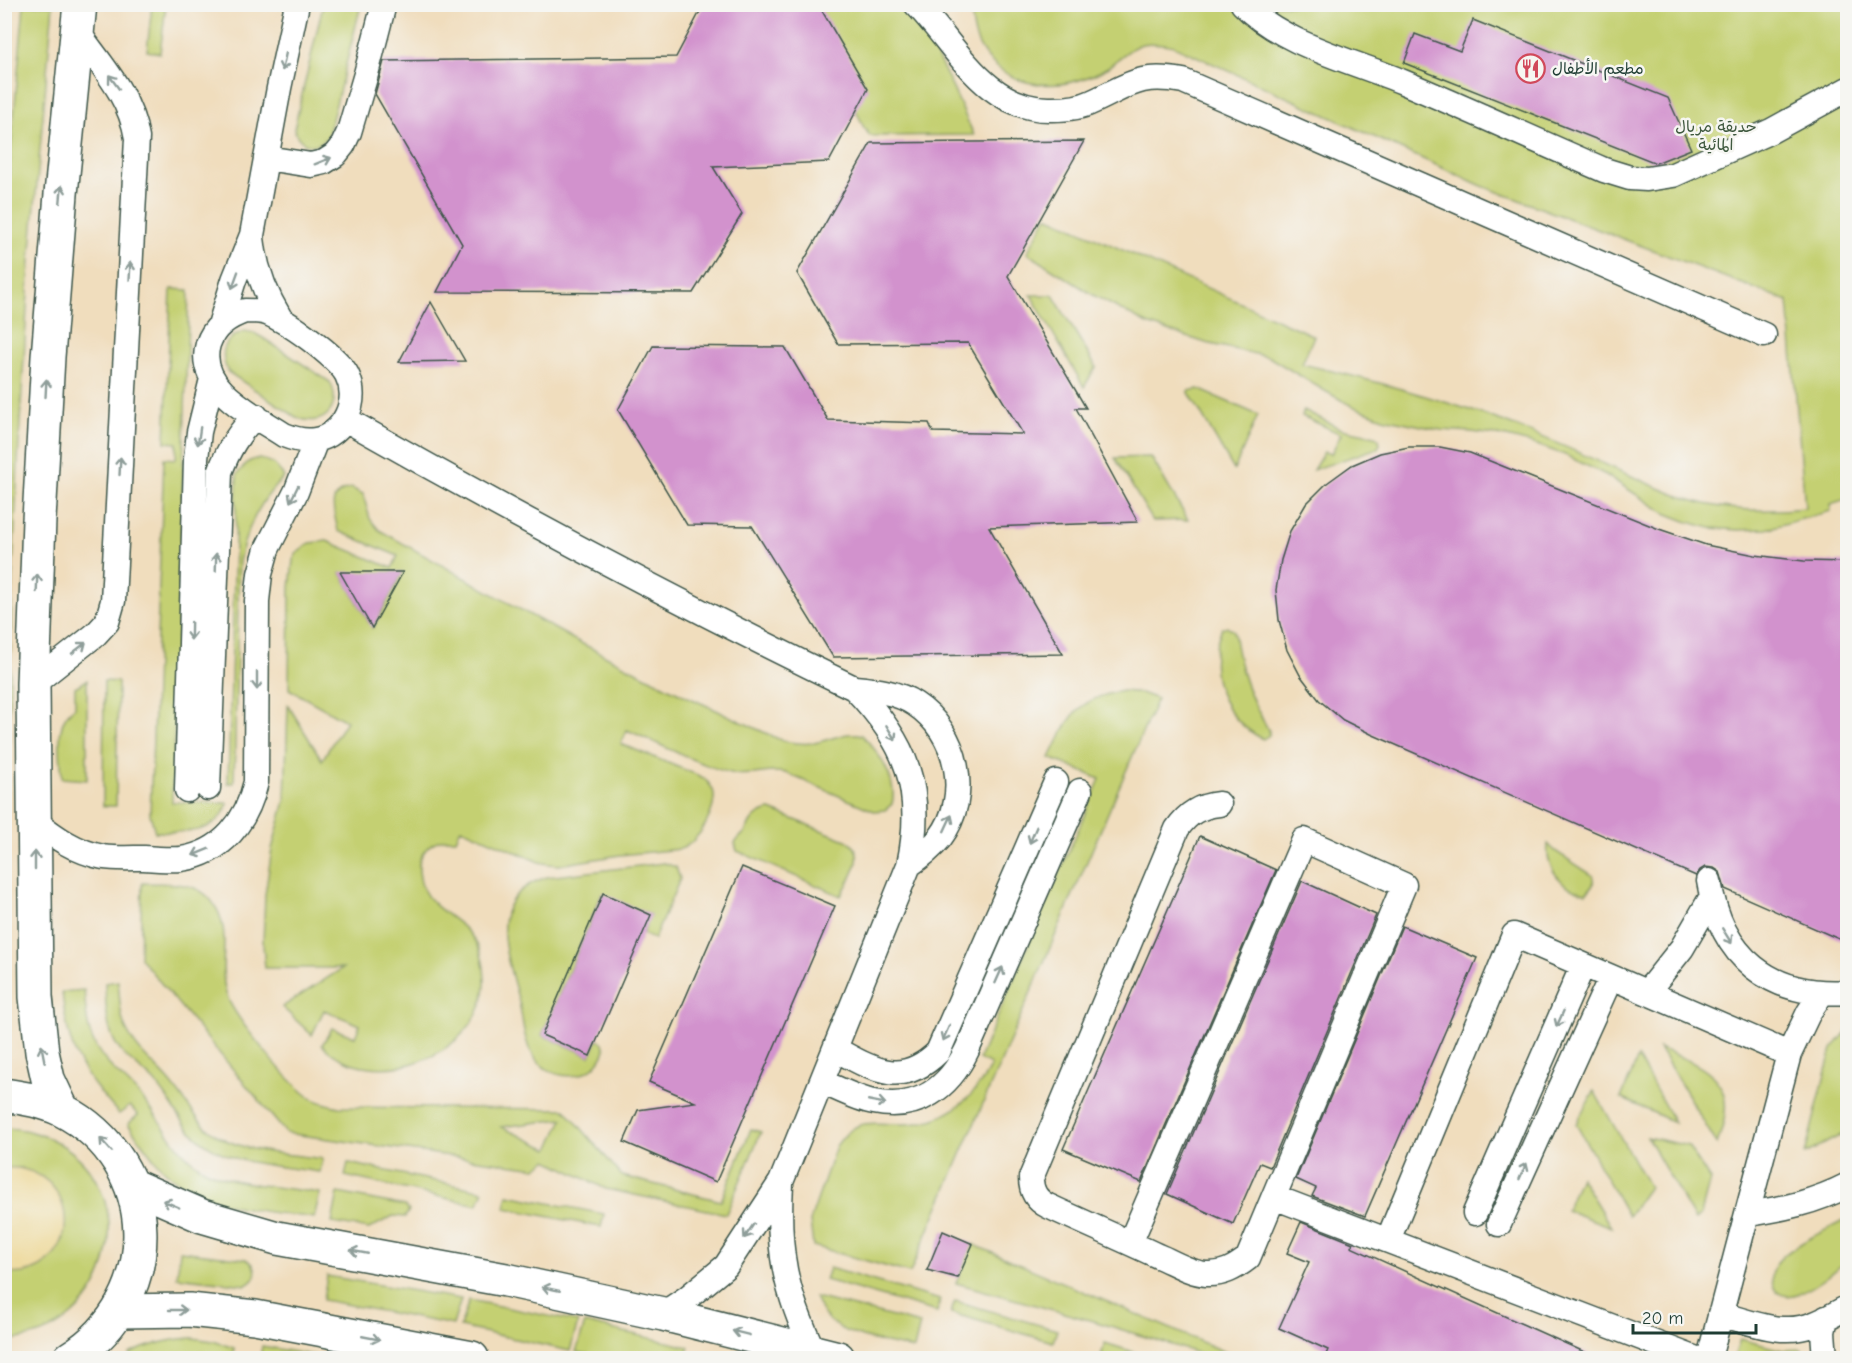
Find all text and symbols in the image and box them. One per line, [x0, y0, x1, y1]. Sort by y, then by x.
one-way arrow [278, 51, 289, 71]
restaurant icon: مطعم الأطفال [1515, 52, 1547, 84]
place label: مطعم الأطفال [1552, 58, 1644, 81]
one-way arrow [107, 74, 120, 90]
park label: حديقة مريال المائية [1675, 118, 1757, 154]
one-way arrow [313, 155, 331, 166]
one-way arrow [56, 185, 67, 204]
one-way arrow [125, 261, 136, 281]
one-way arrow [228, 270, 239, 288]
one-way arrow [40, 379, 51, 399]
one-way arrow [193, 426, 204, 446]
one-way arrow [114, 456, 125, 476]
one-way arrow [288, 484, 299, 502]
one-way arrow [210, 552, 222, 572]
one-way arrow [31, 574, 42, 594]
one-way arrow [186, 620, 197, 640]
one-way arrow [71, 641, 87, 654]
one-way arrow [251, 671, 263, 691]
one-way arrow [885, 724, 897, 741]
one-way arrow [943, 814, 955, 832]
one-way arrow [1027, 826, 1038, 844]
one-way arrow [192, 847, 210, 858]
one-way arrow [29, 850, 41, 870]
one-way arrow [1722, 927, 1734, 944]
one-way arrow [994, 967, 1006, 985]
one-way arrow [1554, 1009, 1565, 1027]
one-way arrow [940, 1024, 952, 1042]
one-way arrow [37, 1045, 48, 1065]
one-way arrow [867, 1097, 886, 1108]
one-way arrow [99, 1138, 113, 1153]
one-way arrow [1518, 1162, 1530, 1180]
one-way arrow [162, 1198, 181, 1209]
one-way arrow [743, 1222, 755, 1239]
one-way arrow [350, 1247, 369, 1258]
one-way arrow [541, 1283, 560, 1295]
scale bar [1633, 1297, 1756, 1335]
one-way arrow [168, 1304, 188, 1316]
text: 20 m [1642, 1308, 1683, 1329]
one-way arrow [731, 1327, 750, 1339]
one-way arrow [361, 1333, 380, 1344]

